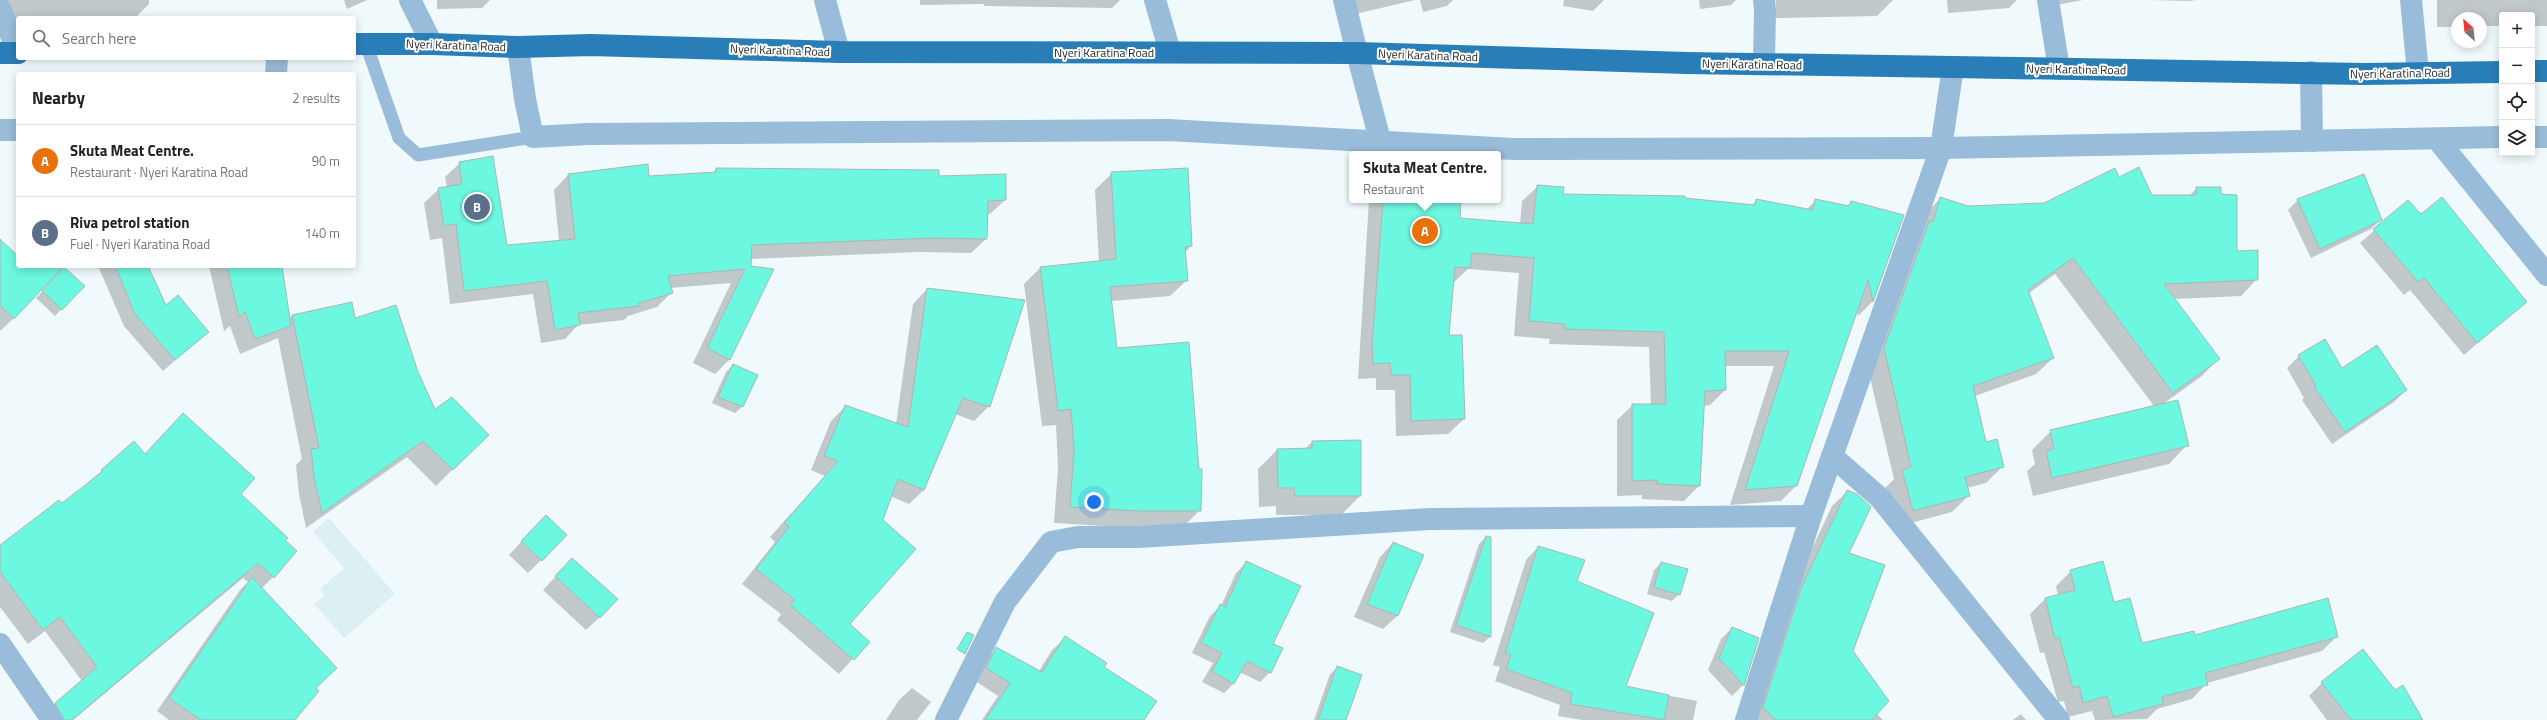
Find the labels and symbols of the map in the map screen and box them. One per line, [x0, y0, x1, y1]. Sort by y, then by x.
north arrow [2451, 12, 2487, 48]
street label: Nyeri Karatina Road [406, 34, 506, 56]
street label: Nyeri Karatina Road [730, 39, 830, 61]
street label: Nyeri Karatina Road [1054, 43, 1154, 62]
street label: Nyeri Karatina Road [1378, 44, 1478, 66]
street label: Nyeri Karatina Road [1702, 54, 1802, 74]
street label: Nyeri Karatina Road [2026, 59, 2126, 79]
street label: Nyeri Karatina Road [2350, 63, 2450, 83]
pin: B [464, 192, 490, 222]
pin: A [1412, 216, 1438, 246]
your location [1084, 492, 1104, 512]

